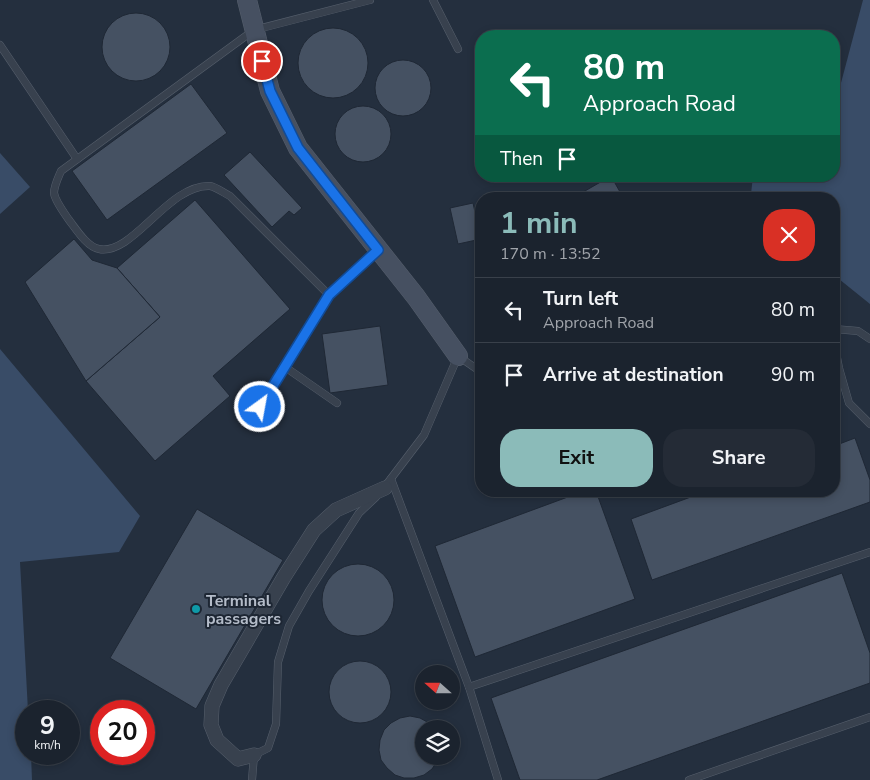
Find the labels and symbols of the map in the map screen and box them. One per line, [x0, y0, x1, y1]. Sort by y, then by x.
pin [241, 40, 283, 82]
position arrow [233, 380, 285, 432]
place label: Terminal passagers [206, 590, 281, 630]
marker: Terminal passagers [190, 603, 202, 615]
north arrow [415, 665, 460, 710]
speed limit sign: 20 [90, 700, 155, 765]

